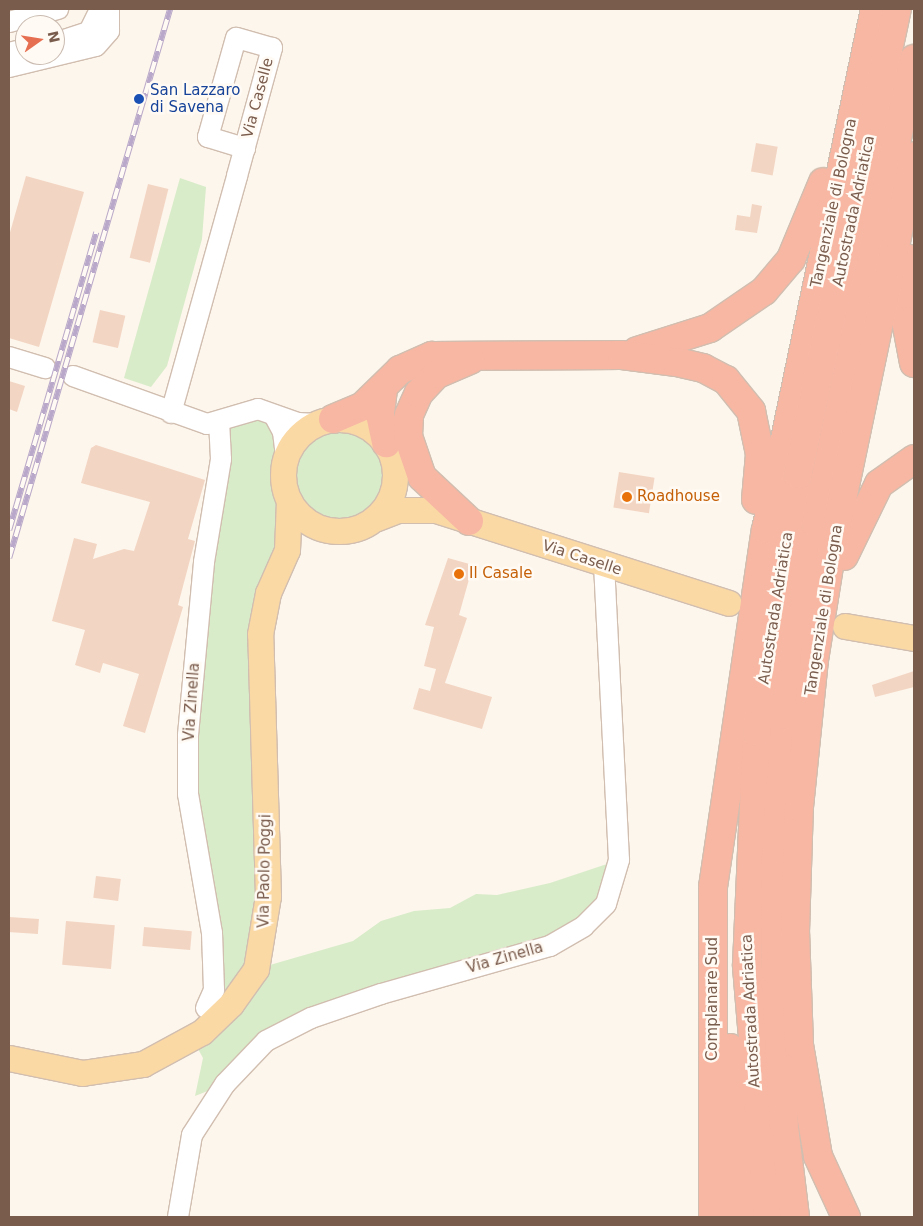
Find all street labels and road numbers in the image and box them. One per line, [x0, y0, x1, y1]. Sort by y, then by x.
street label: Via Caselle [239, 56, 277, 140]
street label: Tangenziale di Bologna [807, 117, 861, 289]
street label: Autostrada Adriatica [829, 134, 879, 288]
street label: Tangenziale di Bologna [802, 523, 846, 697]
street label: Autostrada Adriatica [755, 531, 797, 685]
street label: Via Caselle [540, 537, 624, 579]
street label: Via Zinella [180, 662, 204, 742]
street label: Via Paolo Poggi [255, 814, 275, 928]
street label: Autostrada Adriatica [738, 934, 764, 1088]
street label: Complanare Sud [704, 937, 722, 1061]
street label: Via Zinella [465, 938, 545, 978]

